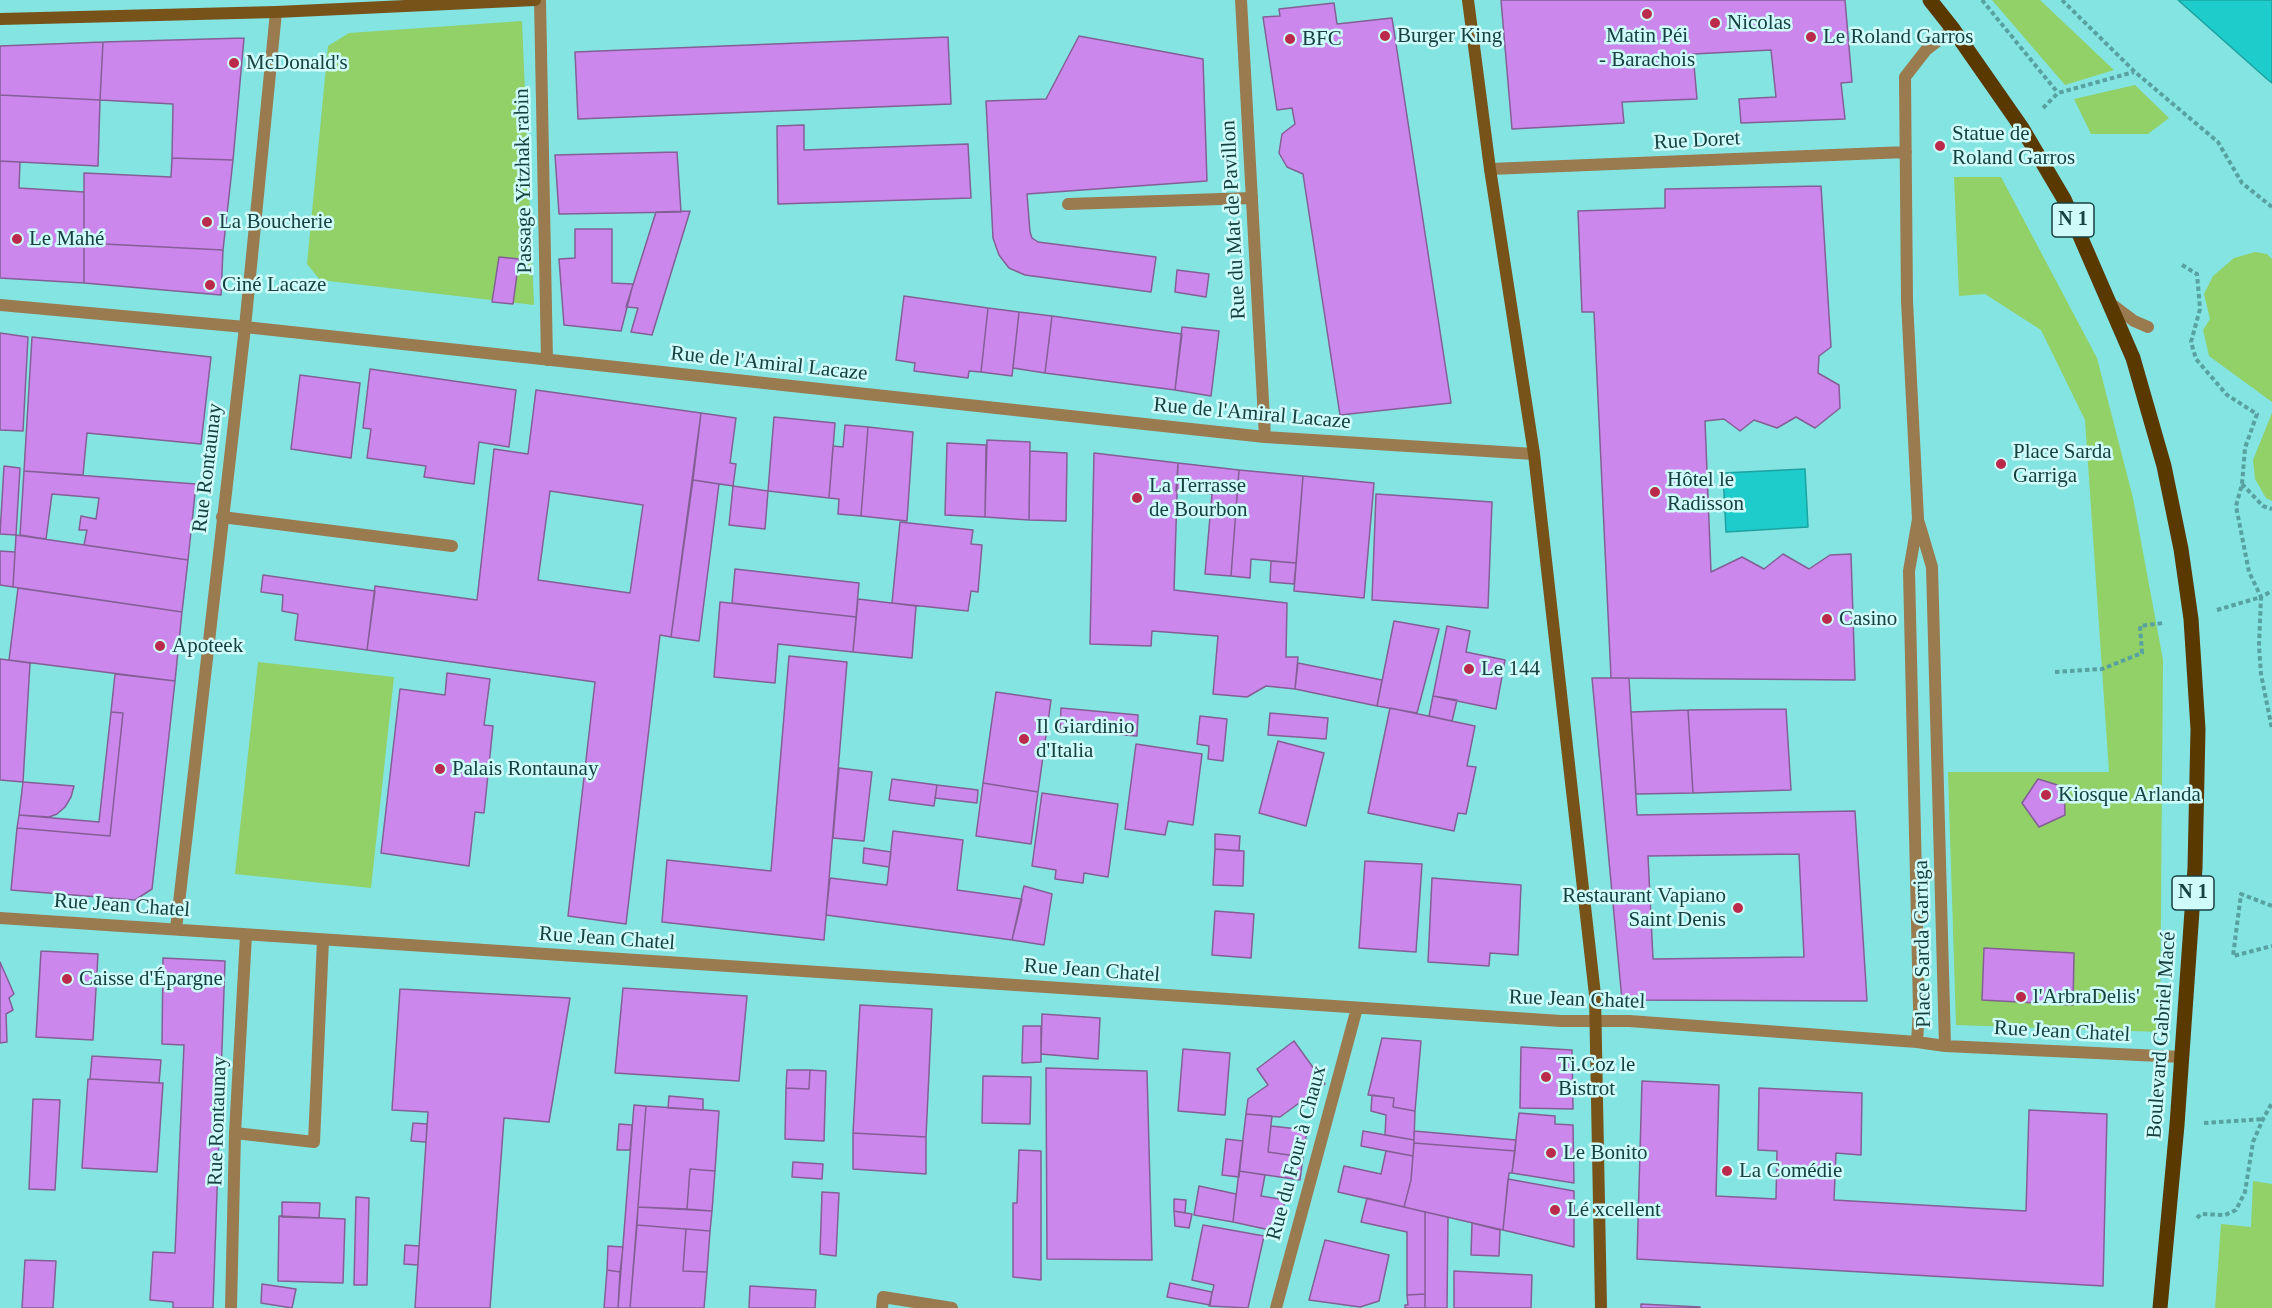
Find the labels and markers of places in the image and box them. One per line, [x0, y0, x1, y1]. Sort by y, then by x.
marker: Matin Péi - Barachois [1640, 7, 1654, 21]
place label: Nicolas [1727, 10, 1791, 36]
marker: Nicolas [1708, 16, 1722, 30]
place label: Burger King [1397, 23, 1502, 49]
place label: Matin Péi - Barachois [1599, 23, 1695, 73]
place label: Le Roland Garros [1823, 24, 1973, 50]
place label: BFC [1302, 26, 1342, 52]
marker: Burger King [1378, 29, 1392, 43]
marker: Le Roland Garros [1804, 30, 1818, 44]
marker: BFC [1283, 32, 1297, 46]
place label: McDonald's [246, 50, 348, 76]
marker: McDonald's [227, 56, 241, 70]
place label: Statue de Roland Garros [1952, 121, 2075, 171]
marker: Statue de Roland Garros [1933, 139, 1947, 153]
place label: La Boucherie [219, 209, 333, 235]
marker: La Boucherie [200, 215, 214, 229]
place label: Le Mahé [29, 226, 104, 252]
marker: Le Mahé [10, 232, 24, 246]
place label: Ciné Lacaze [222, 272, 326, 298]
marker: Ciné Lacaze [203, 278, 217, 292]
place label: Place Sarda Garriga [2013, 439, 2112, 489]
marker: Place Sarda Garriga [1994, 457, 2008, 471]
place label: Hôtel le Radisson [1667, 467, 1744, 517]
place label: La Terrasse de Bourbon [1149, 473, 1248, 523]
marker: Hôtel le Radisson [1648, 485, 1662, 499]
marker: La Terrasse de Bourbon [1130, 491, 1144, 505]
place label: Casino [1839, 606, 1897, 632]
marker: Casino [1820, 612, 1834, 626]
place label: Apoteek [172, 633, 243, 659]
marker: Apoteek [153, 639, 167, 653]
place label: Le 144 [1481, 656, 1540, 682]
marker: Le 144 [1462, 662, 1476, 676]
place label: Il Giardinio d'Italia [1036, 714, 1135, 764]
marker: Il Giardinio d'Italia [1017, 732, 1031, 746]
place label: Palais Rontaunay [452, 756, 598, 782]
marker: Palais Rontaunay [433, 762, 447, 776]
place label: Kiosque Arlanda [2058, 782, 2201, 808]
marker: Kiosque Arlanda [2039, 788, 2053, 802]
place label: Restaurant Vapiano Saint Denis [1562, 883, 1726, 933]
marker: Restaurant Vapiano Saint Denis [1731, 901, 1745, 915]
place label: Caisse d'Épargne [79, 966, 223, 992]
marker: Caisse d'Épargne [60, 972, 74, 986]
place label: l'ArbraDelis' [2033, 984, 2140, 1010]
marker: l'ArbraDelis' [2014, 990, 2028, 1004]
place label: Ti.Coz le Bistrot [1558, 1052, 1635, 1102]
marker: Ti.Coz le Bistrot [1539, 1070, 1553, 1084]
place label: Le Bonito [1563, 1140, 1648, 1166]
marker: Le Bonito [1544, 1146, 1558, 1160]
place label: La Comédie [1739, 1158, 1842, 1184]
marker: La Comédie [1720, 1164, 1734, 1178]
place label: Lé xcellent [1567, 1197, 1661, 1223]
marker: Lé xcellent [1548, 1203, 1562, 1217]

